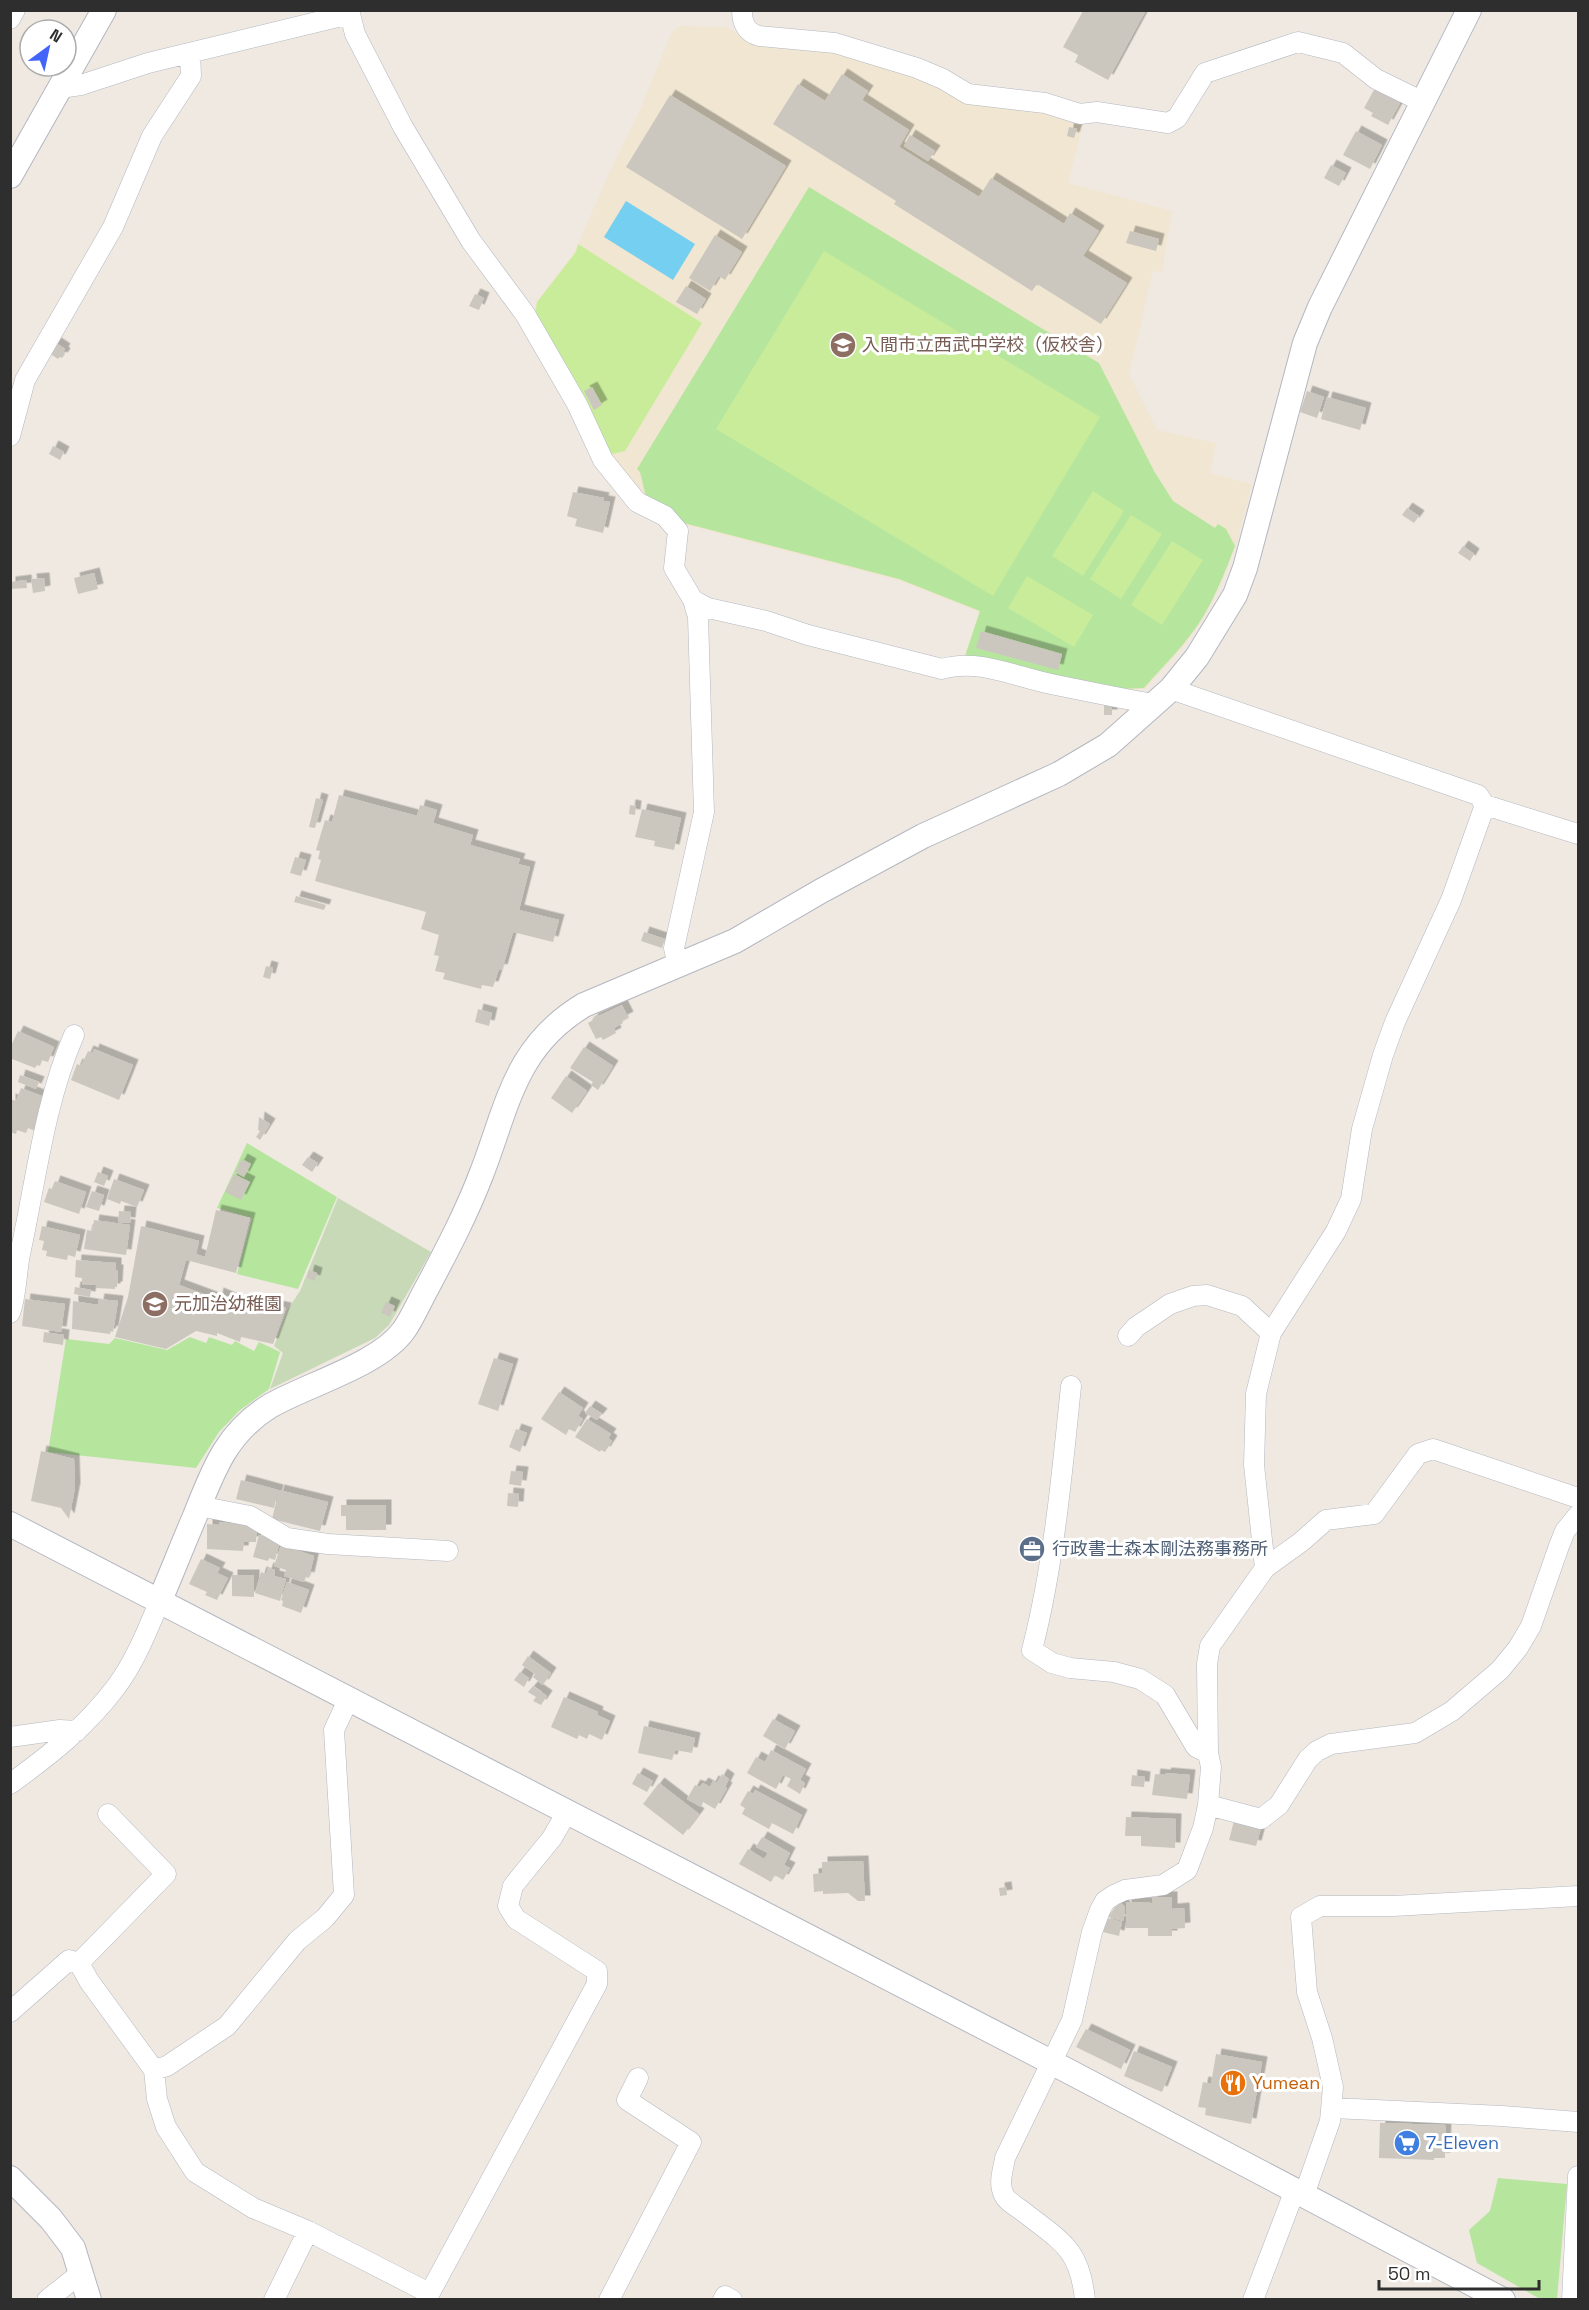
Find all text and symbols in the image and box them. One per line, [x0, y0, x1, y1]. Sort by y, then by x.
north arrow [18, 18, 78, 78]
text: N [46, 24, 66, 48]
school or university icon: 入間市立西武中学校（仮校舎） [828, 330, 858, 360]
place label: 入間市立西武中学校（仮校舎） [862, 333, 1114, 356]
school or university icon: 元加治幼稚園 [140, 1289, 170, 1319]
place label: 元加治幼稚園 [174, 1292, 282, 1315]
office icon: 行政書士森本剛法務事務所 [1017, 1534, 1047, 1564]
place label: 行政書士森本剛法務事務所 [1052, 1537, 1268, 1560]
restaurant icon: Yumean [1218, 2068, 1248, 2098]
place label: Yumean [1252, 2071, 1320, 2094]
supermarket icon: 7-Eleven [1392, 2128, 1422, 2158]
place label: 7-Eleven [1426, 2131, 1499, 2154]
scale bar [1379, 2253, 1540, 2291]
text: 50 m [1388, 2262, 1430, 2285]

